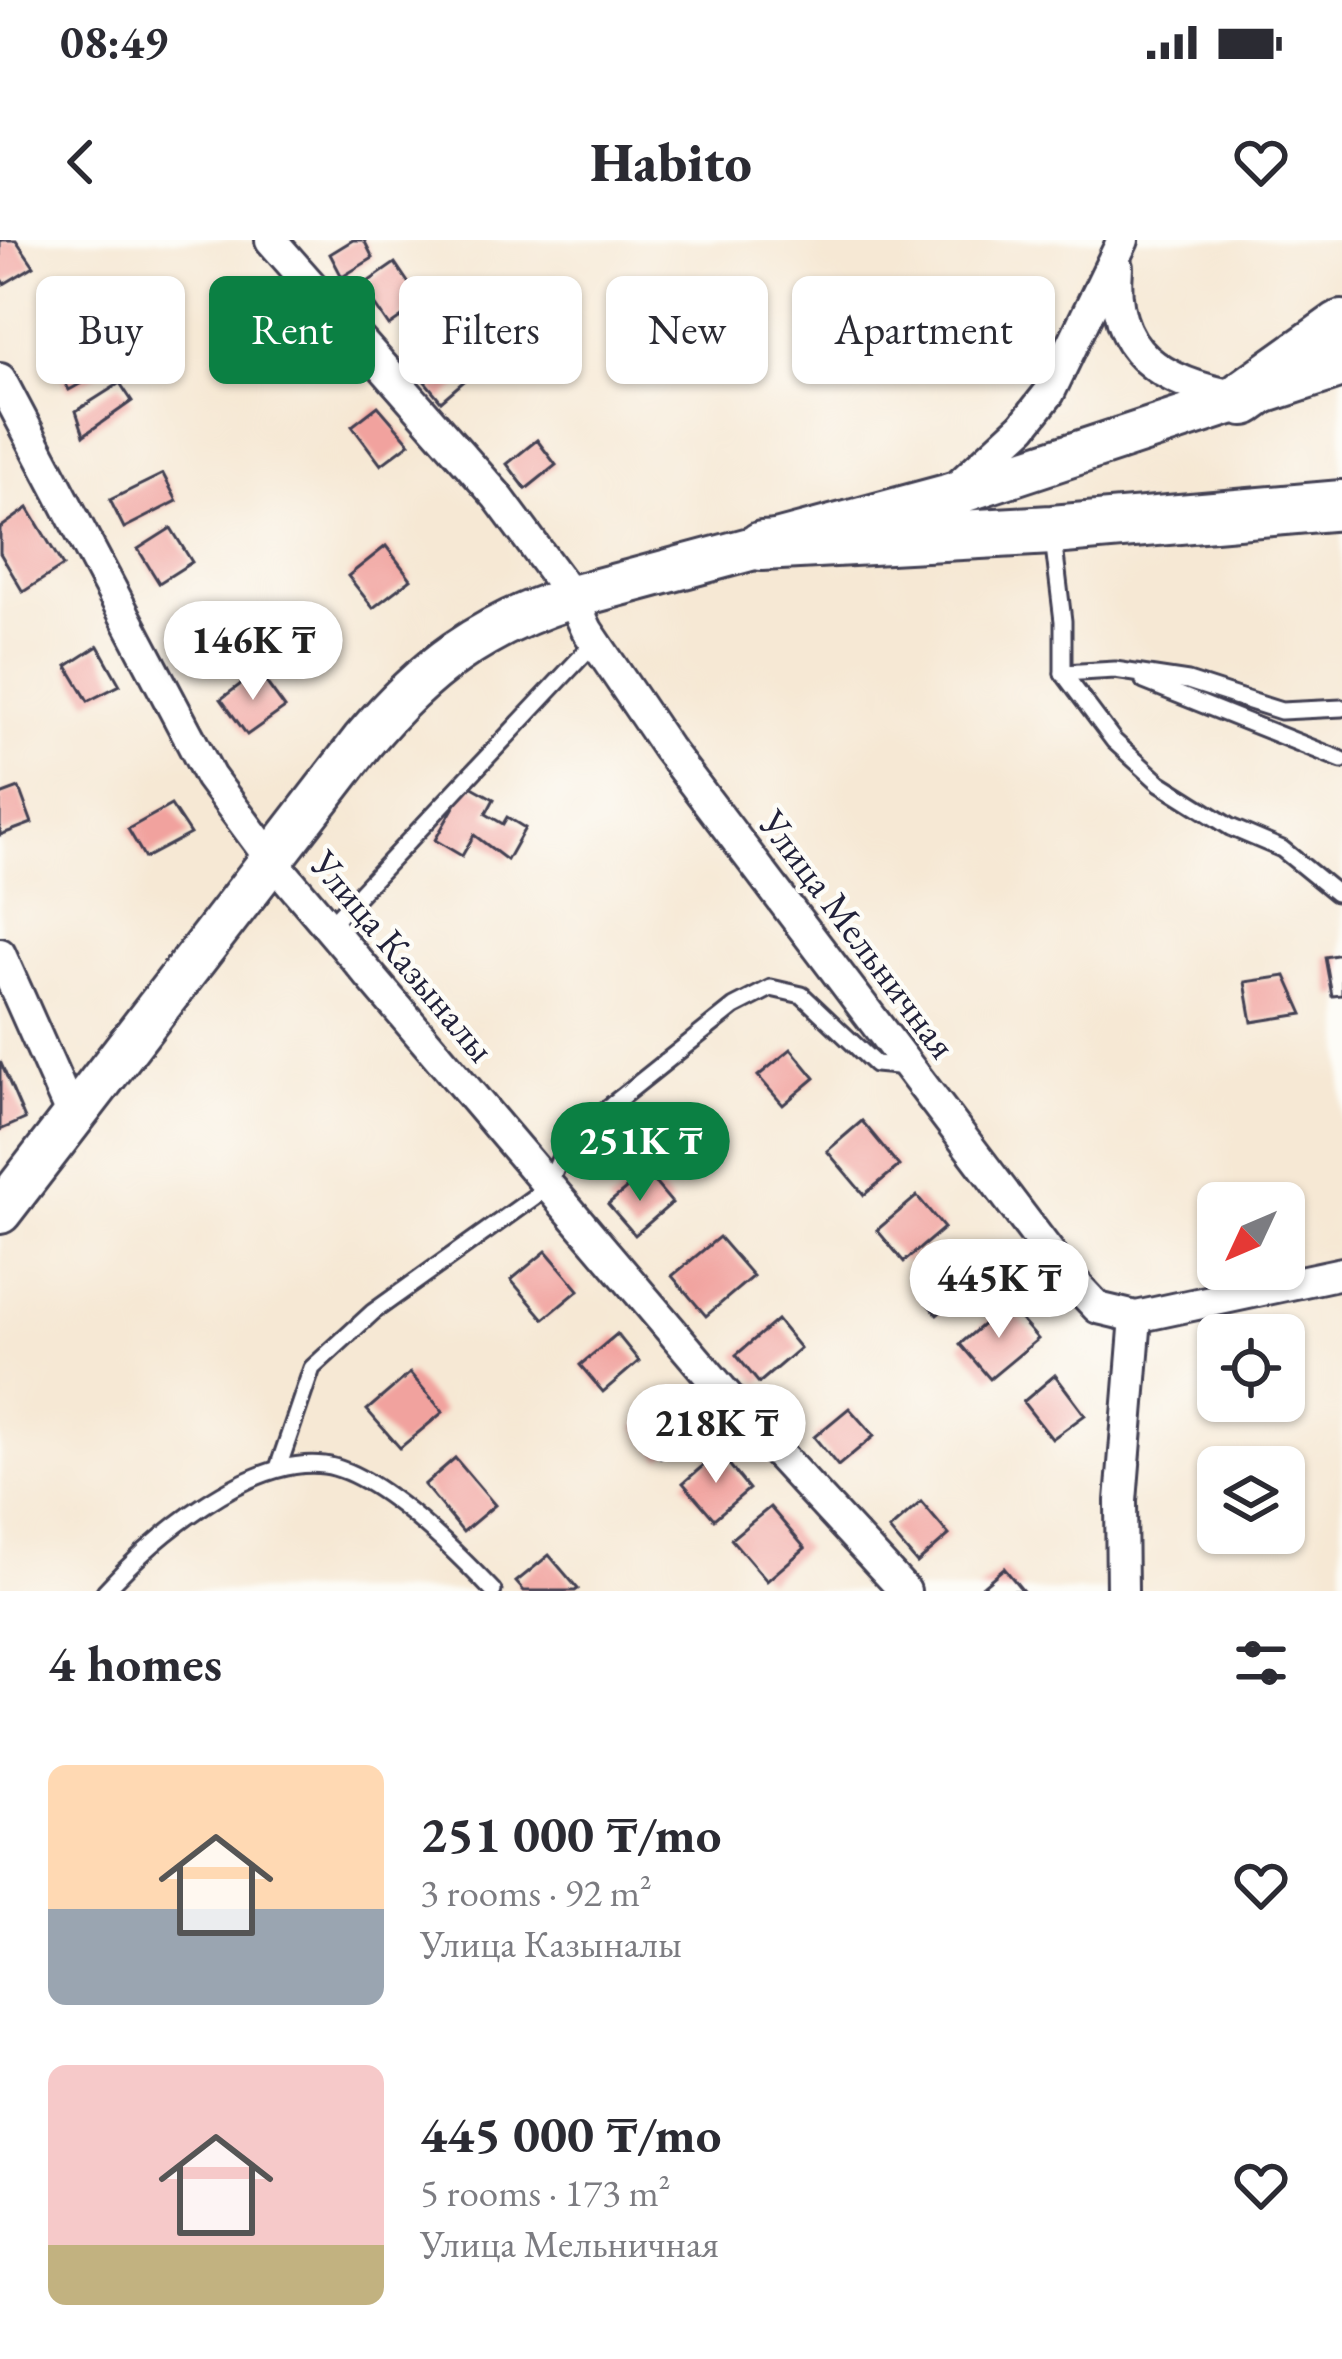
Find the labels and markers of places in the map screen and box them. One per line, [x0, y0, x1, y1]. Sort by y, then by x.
pin: 146K ₸ [155, 601, 351, 703]
pin: 251K ₸ [542, 1102, 738, 1204]
pin: 445K ₸ [901, 1239, 1097, 1341]
pin: 218K ₸ [618, 1384, 814, 1486]

